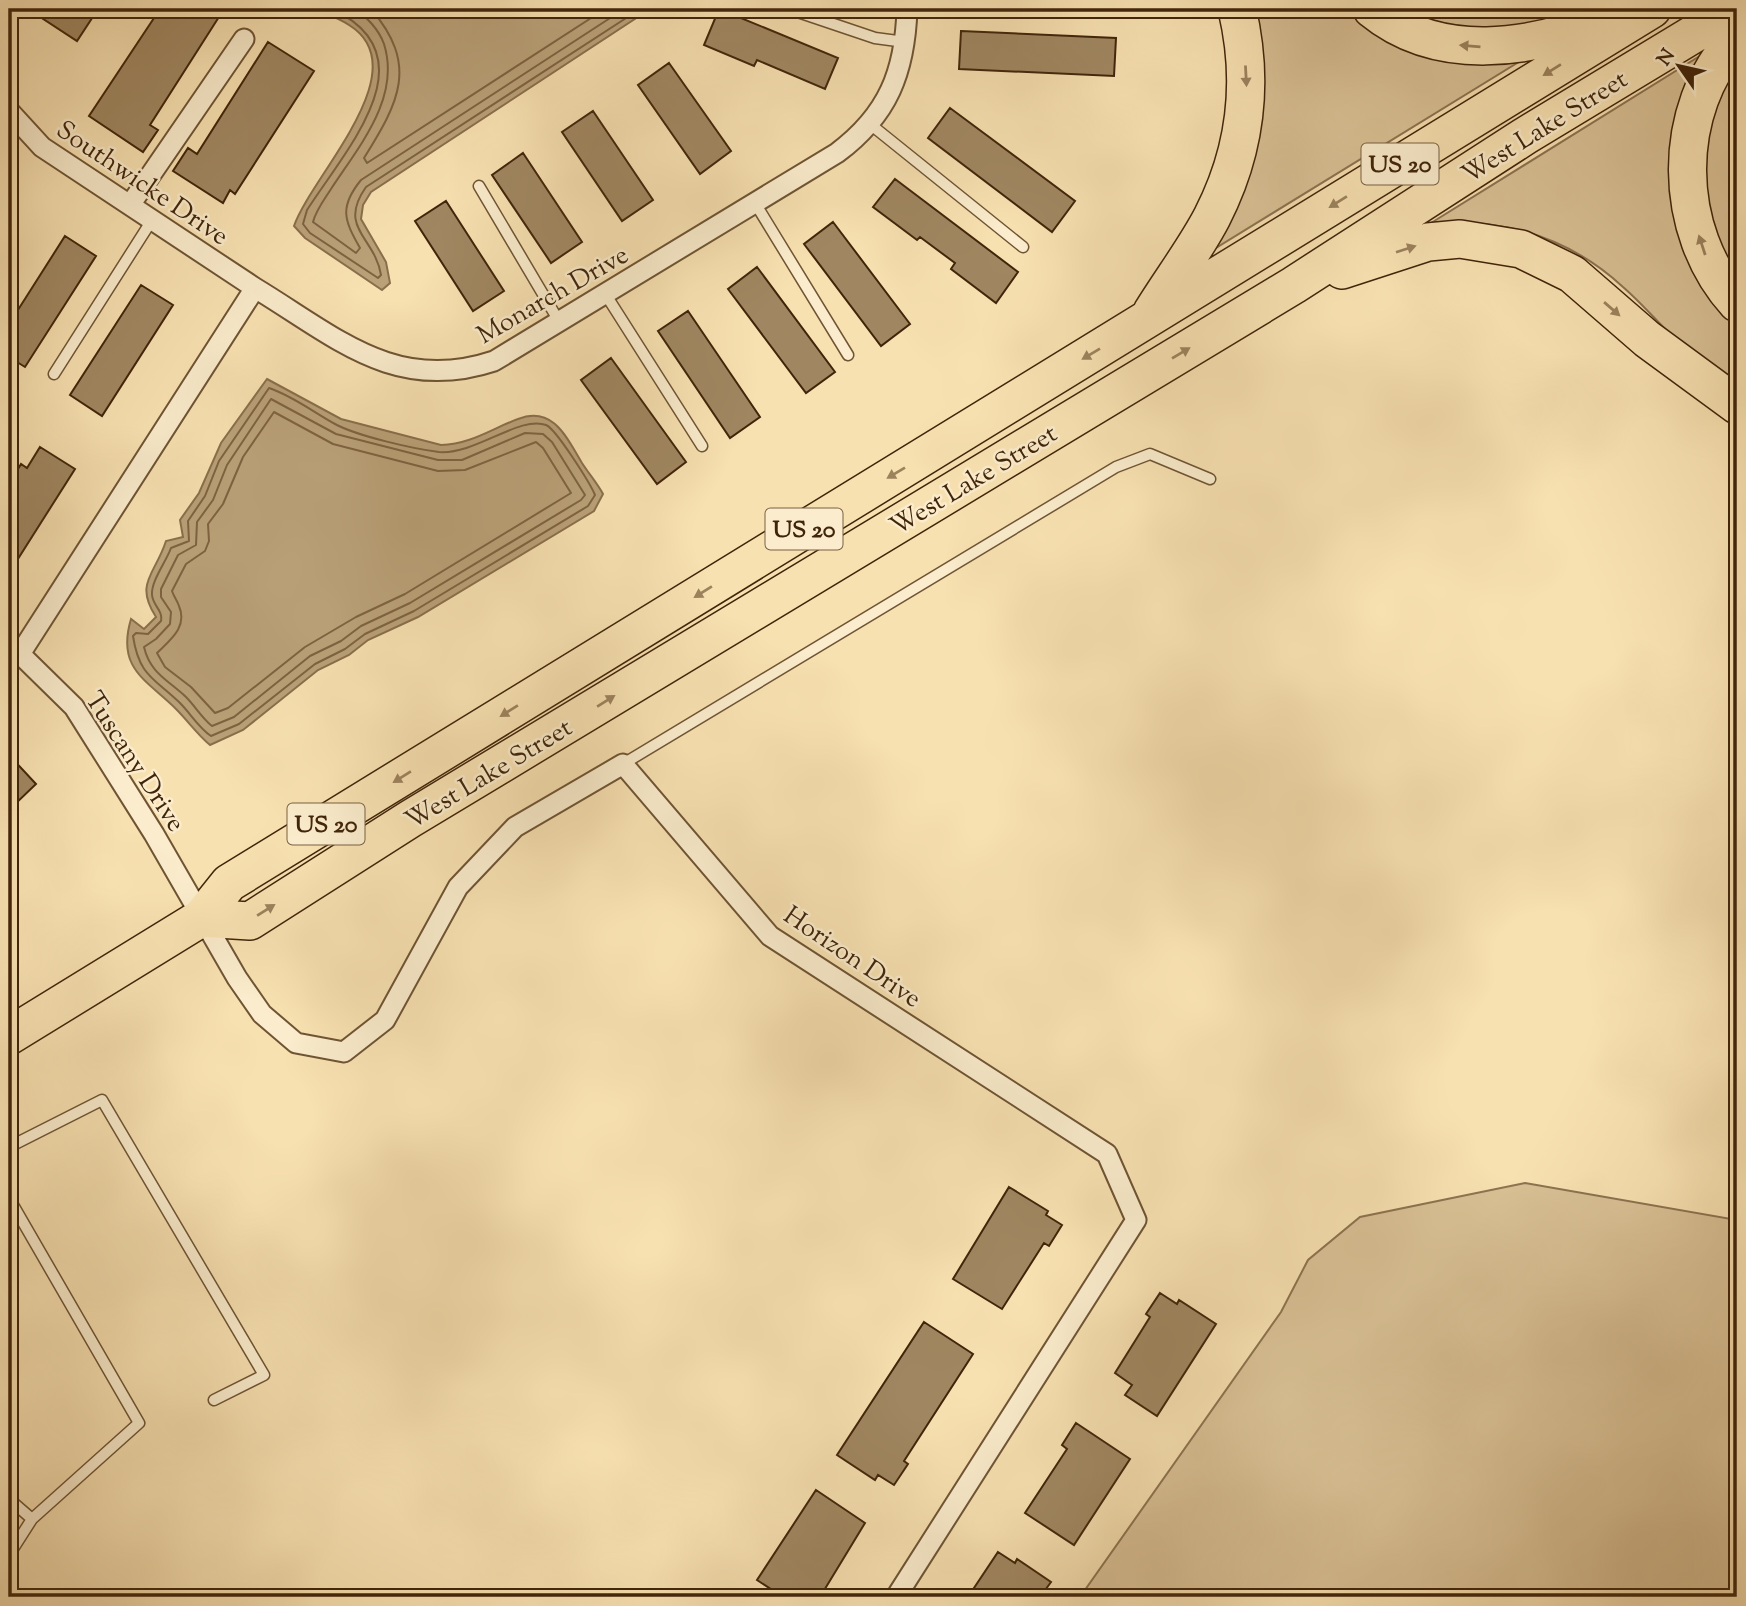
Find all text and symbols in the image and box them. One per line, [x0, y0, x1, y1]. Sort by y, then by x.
north arrow [1644, 32, 1714, 102]
one-way arrow [1459, 40, 1481, 51]
text: N [1652, 44, 1682, 72]
street label: West Lake Street [1455, 62, 1635, 194]
one-way arrow [1543, 64, 1562, 77]
one-way arrow [1241, 65, 1252, 87]
street label: Southwicke Drive [48, 113, 235, 256]
road number: US 20 [1362, 144, 1438, 184]
one-way arrow [1328, 196, 1347, 209]
one-way arrow [1696, 235, 1707, 256]
street label: Monarch Drive [471, 238, 636, 355]
one-way arrow [1395, 243, 1416, 254]
one-way arrow [1603, 301, 1621, 317]
one-way arrow [1081, 347, 1100, 360]
one-way arrow [1172, 347, 1191, 360]
street label: West Lake Street [884, 417, 1065, 546]
one-way arrow [887, 466, 906, 479]
road number: US 20 [766, 508, 842, 550]
one-way arrow [693, 585, 712, 598]
street label: Tuscany Drive [75, 685, 193, 840]
one-way arrow [596, 695, 616, 708]
one-way arrow [499, 705, 519, 718]
street label: West Lake Street [399, 711, 580, 840]
one-way arrow [393, 770, 412, 783]
road number: US 20 [288, 804, 364, 844]
street label: Horizon Drive [775, 898, 928, 1018]
one-way arrow [256, 904, 276, 917]

